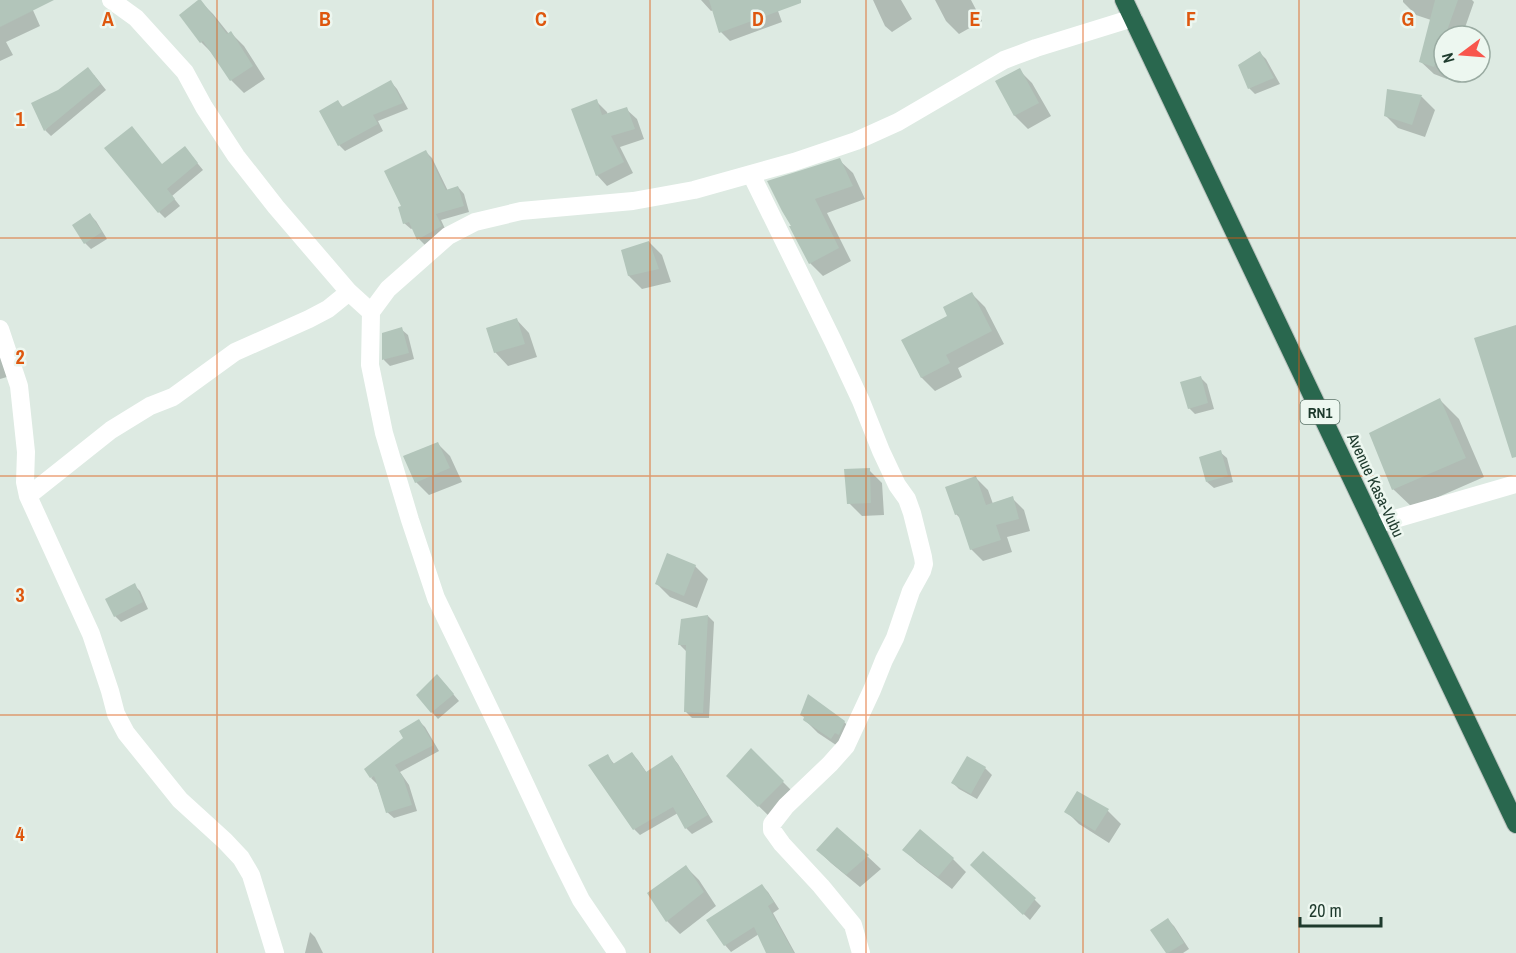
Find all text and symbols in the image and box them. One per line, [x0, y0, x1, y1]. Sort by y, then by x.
text: A [102, 5, 114, 32]
text: B [319, 5, 331, 32]
text: C [535, 5, 547, 32]
text: D [752, 5, 764, 32]
text: E [970, 5, 981, 32]
text: F [1186, 5, 1196, 32]
text: G [1402, 5, 1414, 32]
north arrow [1432, 24, 1492, 84]
text: N [1436, 51, 1459, 66]
text: 1 [15, 105, 25, 132]
text: 2 [15, 343, 25, 370]
road number: RN1 [1300, 400, 1340, 424]
street label: Avenue Kasa-Vubu [1342, 429, 1410, 541]
text: 3 [15, 581, 25, 608]
text: 4 [15, 820, 25, 847]
scale bar [1300, 890, 1381, 928]
text: 20 m [1309, 898, 1342, 923]

